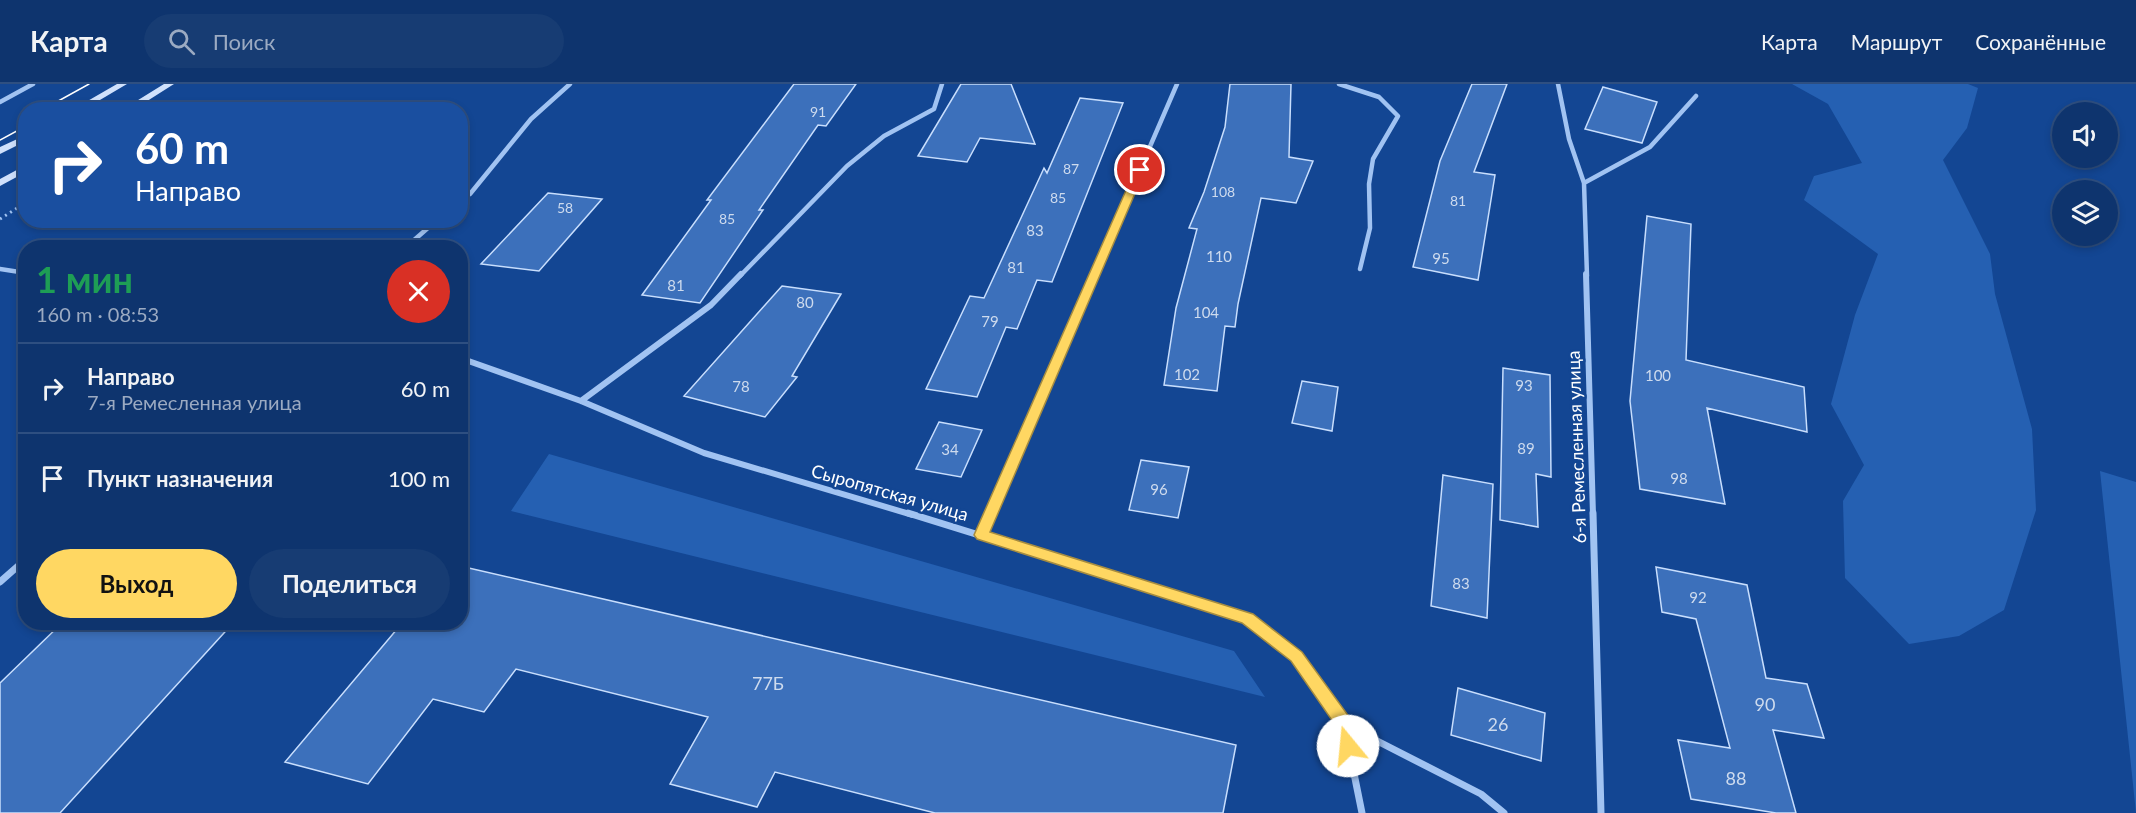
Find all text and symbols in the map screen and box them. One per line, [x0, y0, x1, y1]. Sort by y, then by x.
search box [144, 14, 564, 68]
text: Карта [30, 24, 108, 58]
icon: search [165, 25, 198, 58]
text: Поиск [213, 28, 276, 55]
text: Карта [1761, 29, 1818, 54]
text: Маршрут [1851, 29, 1942, 54]
text: Сохранённые [1975, 29, 2106, 54]
map controls [2052, 102, 2118, 246]
button: sound [2052, 102, 2118, 168]
house number: 91 [810, 103, 826, 120]
text: 60 m [135, 123, 229, 173]
icon: right [36, 126, 114, 204]
pin [1114, 144, 1165, 195]
icon: arrive [1123, 153, 1156, 186]
house number: 87 [1063, 160, 1079, 177]
text: Направо [135, 174, 241, 207]
button: layers [2052, 180, 2118, 246]
house number: 108 [1211, 183, 1235, 200]
house number: 85 [1050, 189, 1066, 206]
house number: 81 [1450, 192, 1466, 209]
house number: 58 [557, 199, 573, 216]
house number: 85 [719, 210, 735, 227]
house number: 83 [1026, 221, 1044, 239]
house number: 110 [1206, 247, 1232, 265]
house number: 95 [1432, 249, 1450, 267]
text: 1 мин [36, 257, 133, 301]
house number: 81 [1007, 258, 1025, 276]
button: close [387, 260, 450, 323]
house number: 81 [667, 276, 685, 294]
house number: 80 [796, 293, 814, 311]
text: 160 m · 08:53 [36, 302, 159, 326]
house number: 104 [1193, 303, 1219, 321]
house number: 79 [981, 312, 999, 330]
street label: 6-я Ремесленная улица [1562, 350, 1590, 544]
text: Направо [87, 363, 175, 390]
house number: 102 [1174, 365, 1200, 383]
house number: 100 [1645, 366, 1671, 384]
icon: right [36, 372, 69, 405]
text: 60 m [401, 375, 450, 402]
house number: 93 [1515, 376, 1533, 394]
house number: 78 [732, 377, 750, 395]
text: 7-я Ремесленная улица [87, 390, 302, 414]
house number: 89 [1517, 439, 1535, 457]
house number: 34 [941, 440, 959, 458]
street label: Сыропятская улица [809, 459, 971, 525]
icon: arrive [36, 462, 69, 495]
text: Пункт назначения [87, 465, 273, 492]
text: 100 m [388, 465, 450, 492]
house number: 98 [1670, 469, 1688, 487]
house number: 96 [1150, 480, 1168, 498]
button: Выход [36, 549, 237, 618]
button: Поделиться [249, 549, 450, 618]
house number: 83 [1452, 574, 1470, 592]
house number: 92 [1689, 588, 1707, 606]
house number: 77Б [752, 672, 784, 694]
house number: 90 [1755, 693, 1775, 715]
house number: 26 [1488, 713, 1508, 735]
position arrow [1316, 714, 1380, 778]
house number: 88 [1726, 767, 1746, 789]

